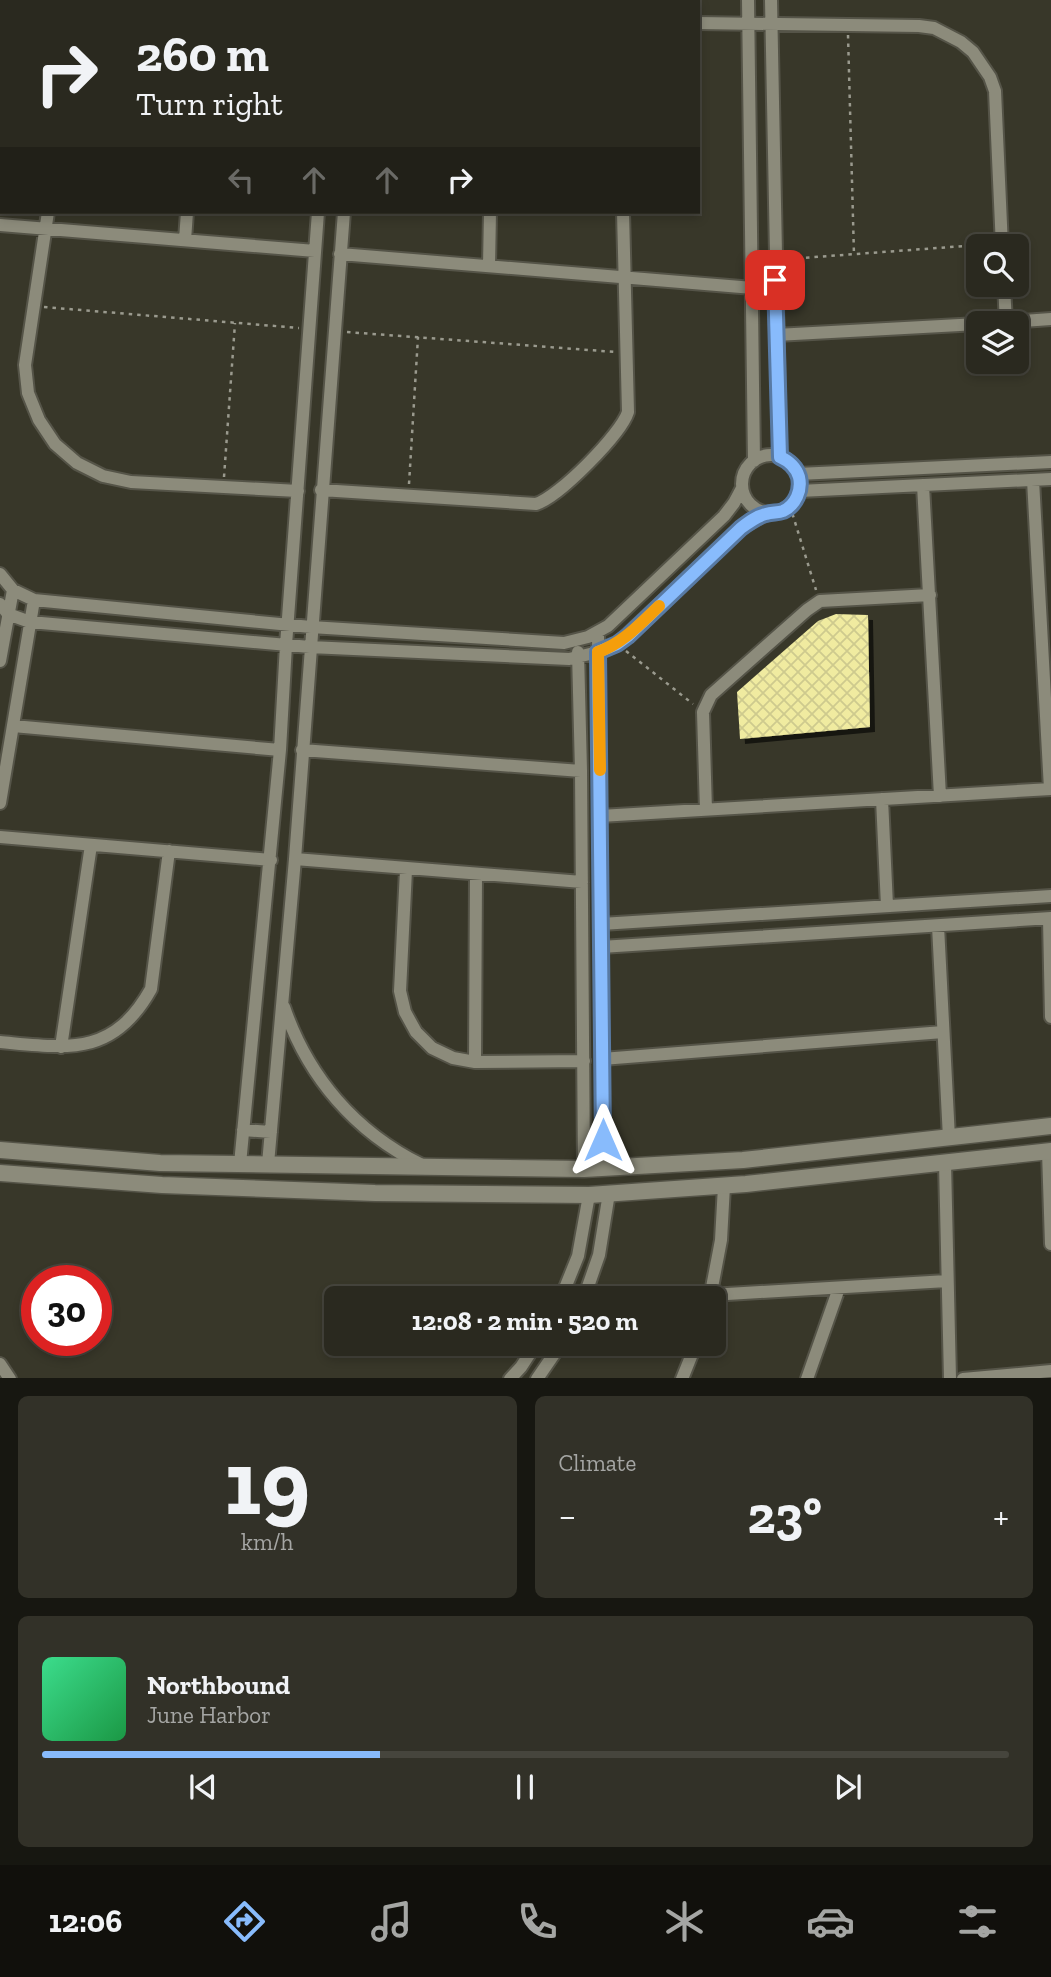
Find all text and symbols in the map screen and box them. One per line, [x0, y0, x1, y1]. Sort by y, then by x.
text: 260 m [136, 25, 269, 84]
icon: right [21, 28, 112, 119]
text: Turn right [136, 85, 283, 123]
icon: left [222, 161, 260, 199]
icon: ahead [295, 161, 333, 199]
icon: ahead [368, 161, 406, 199]
icon: right [441, 161, 479, 199]
map controls [966, 234, 1029, 374]
button: search [966, 234, 1029, 297]
pin [745, 250, 805, 310]
icon: arrive [756, 261, 794, 299]
button: layers [966, 311, 1029, 374]
position arrow [566, 1103, 640, 1177]
speed limit sign: 30 [21, 1265, 112, 1356]
text: 12:08 · 2 min · 520 m [412, 1305, 638, 1337]
text: 19 [225, 1428, 310, 1537]
text: Climate [559, 1449, 636, 1477]
text: 23° [747, 1484, 822, 1546]
text: − [559, 1493, 576, 1539]
text: + [993, 1493, 1009, 1539]
text: km/h [241, 1528, 294, 1556]
text: Northbound [147, 1669, 290, 1701]
text: June Harbor [147, 1701, 271, 1729]
icon: previous [184, 1768, 222, 1806]
icon: pause [506, 1768, 544, 1806]
icon: next [829, 1768, 867, 1806]
icon: directions [220, 1897, 269, 1946]
icon: music [367, 1897, 416, 1946]
icon: phone [513, 1897, 562, 1946]
icon: climate [660, 1897, 709, 1946]
icon: car [806, 1897, 855, 1946]
icon: filters [953, 1897, 1002, 1946]
text: 12:06 [49, 1902, 122, 1940]

